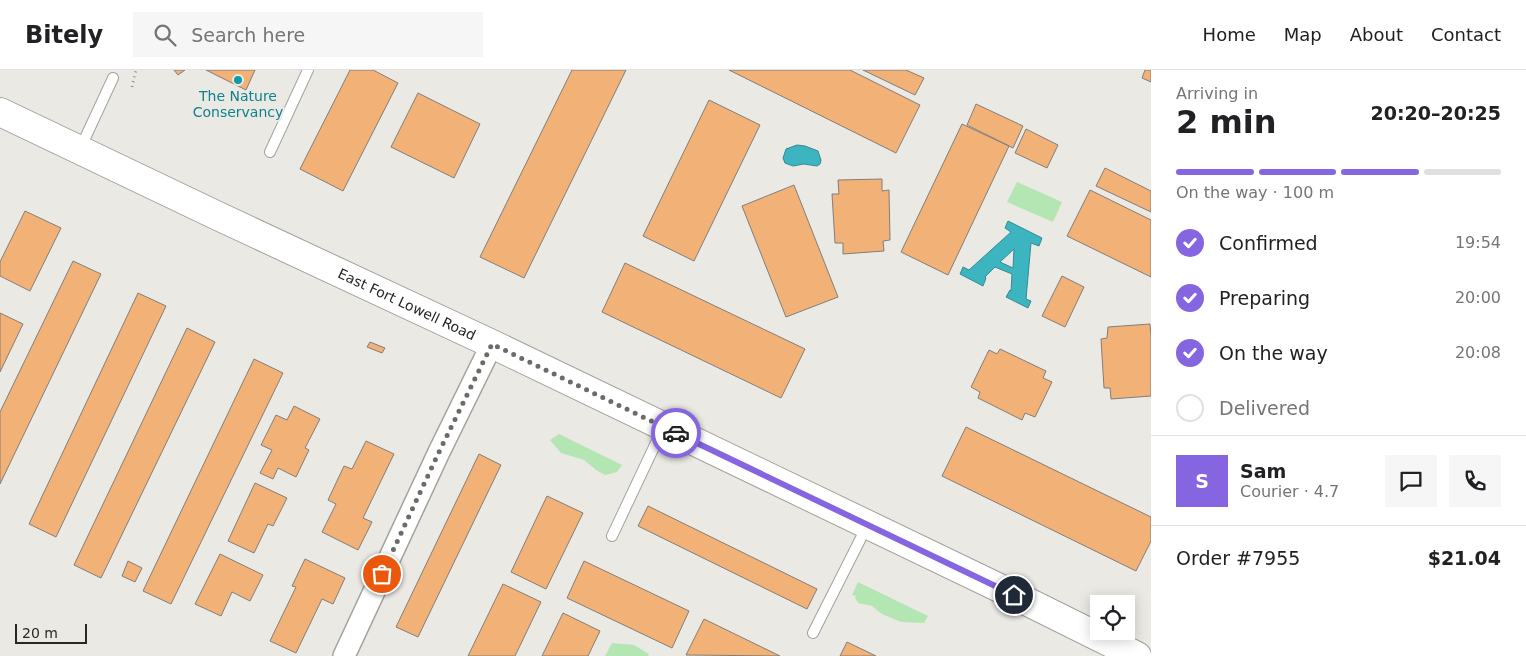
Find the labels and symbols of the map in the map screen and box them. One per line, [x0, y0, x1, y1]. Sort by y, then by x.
marker: The Nature Conservancy [232, 74, 244, 86]
place label: The Nature Conservancy [193, 88, 283, 120]
street label: East Fort Lowell Road [335, 265, 478, 343]
courier [651, 408, 701, 458]
pin [361, 553, 403, 595]
pin [993, 574, 1035, 616]
scale bar [15, 621, 88, 644]

